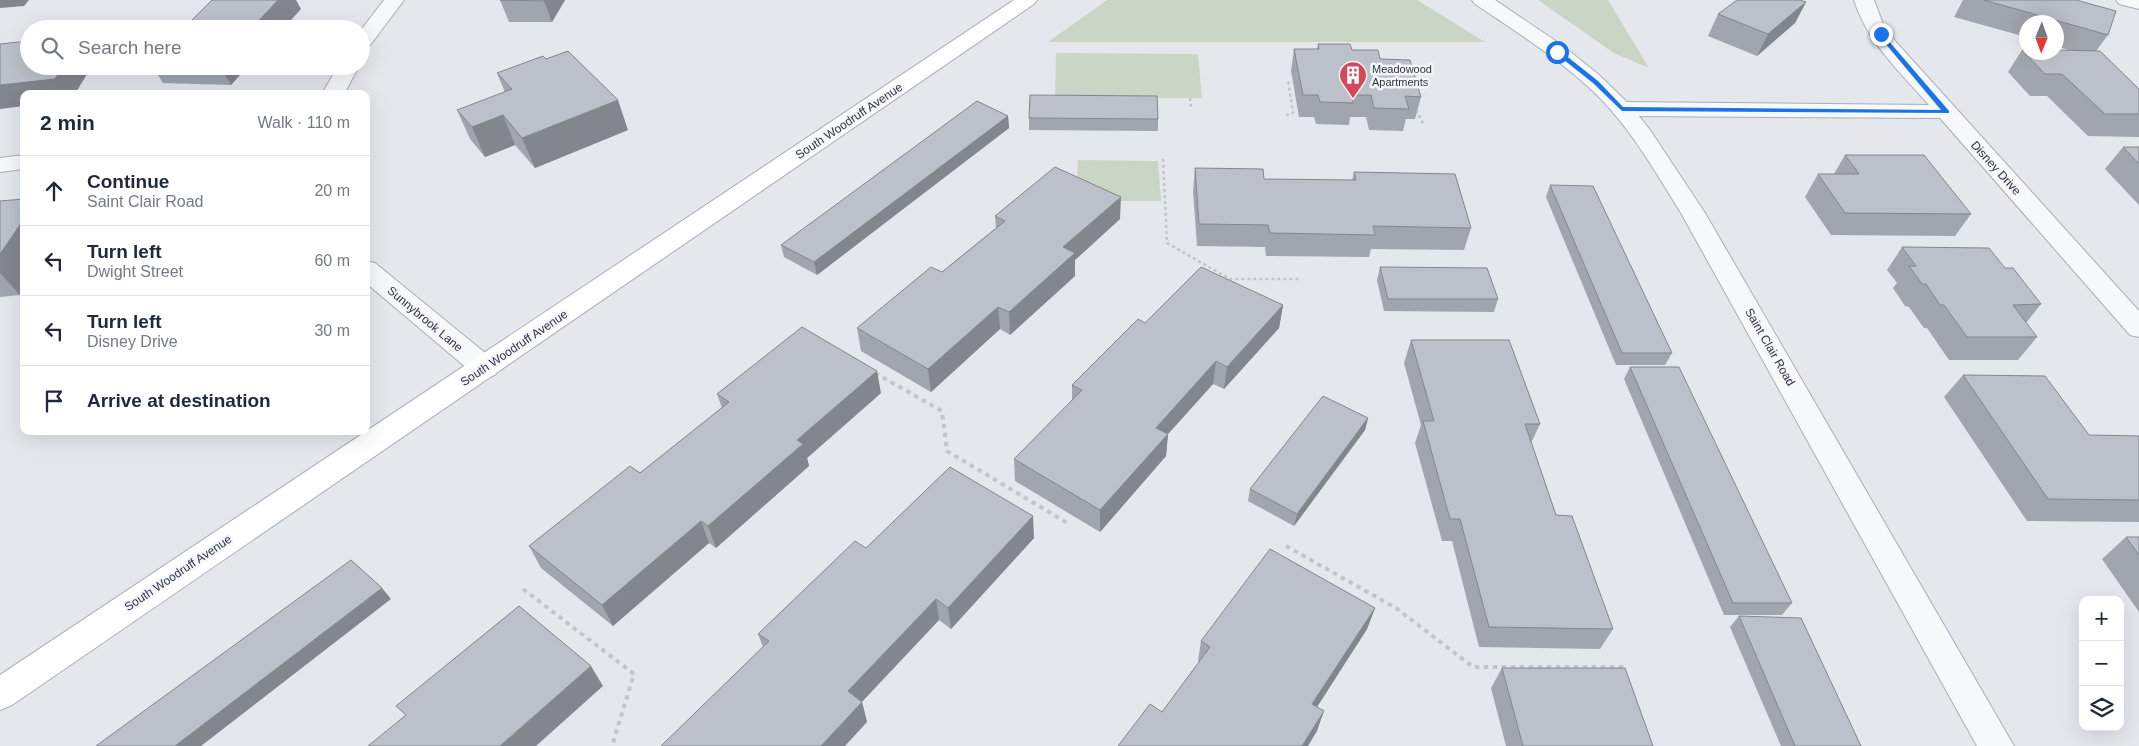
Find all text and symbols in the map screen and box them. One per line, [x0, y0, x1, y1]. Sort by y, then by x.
north arrow [2019, 15, 2064, 60]
search box [20, 20, 370, 75]
route end [1870, 23, 1893, 46]
icon: search [38, 34, 66, 62]
text: Search here [78, 37, 182, 58]
route start [1546, 41, 1569, 64]
building icon: Meadowood Apartments [1338, 60, 1368, 99]
place label: Meadowood Apartments [1372, 63, 1432, 88]
street label: South Woodruff Avenue [793, 80, 905, 162]
text: 2 min [40, 111, 95, 134]
text: Walk · 110 m [258, 114, 350, 131]
street label: Disney Drive [1968, 138, 2024, 198]
text: Continue [87, 171, 169, 192]
icon: ahead [40, 177, 68, 205]
text: 20 m [314, 182, 350, 199]
text: Saint Clair Road [87, 193, 204, 210]
text: Turn left [87, 241, 162, 262]
icon: left [40, 247, 68, 275]
text: 60 m [314, 252, 350, 269]
text: Dwight Street [87, 263, 183, 280]
street label: Sunnybrook Lane [384, 283, 466, 355]
street label: Saint Clair Road [1742, 306, 1798, 388]
street label: South Woodruff Avenue [458, 307, 570, 389]
text: Turn left [87, 311, 162, 332]
icon: left [40, 317, 68, 345]
text: 30 m [314, 322, 350, 339]
text: Disney Drive [87, 333, 178, 350]
icon: arrive [40, 387, 68, 415]
text: Arrive at destination [87, 390, 271, 411]
street label: South Woodruff Avenue [122, 532, 234, 614]
map controls [2079, 596, 2124, 731]
button: + [2079, 596, 2124, 641]
button: − [2079, 641, 2124, 686]
button: layers [2079, 686, 2124, 731]

